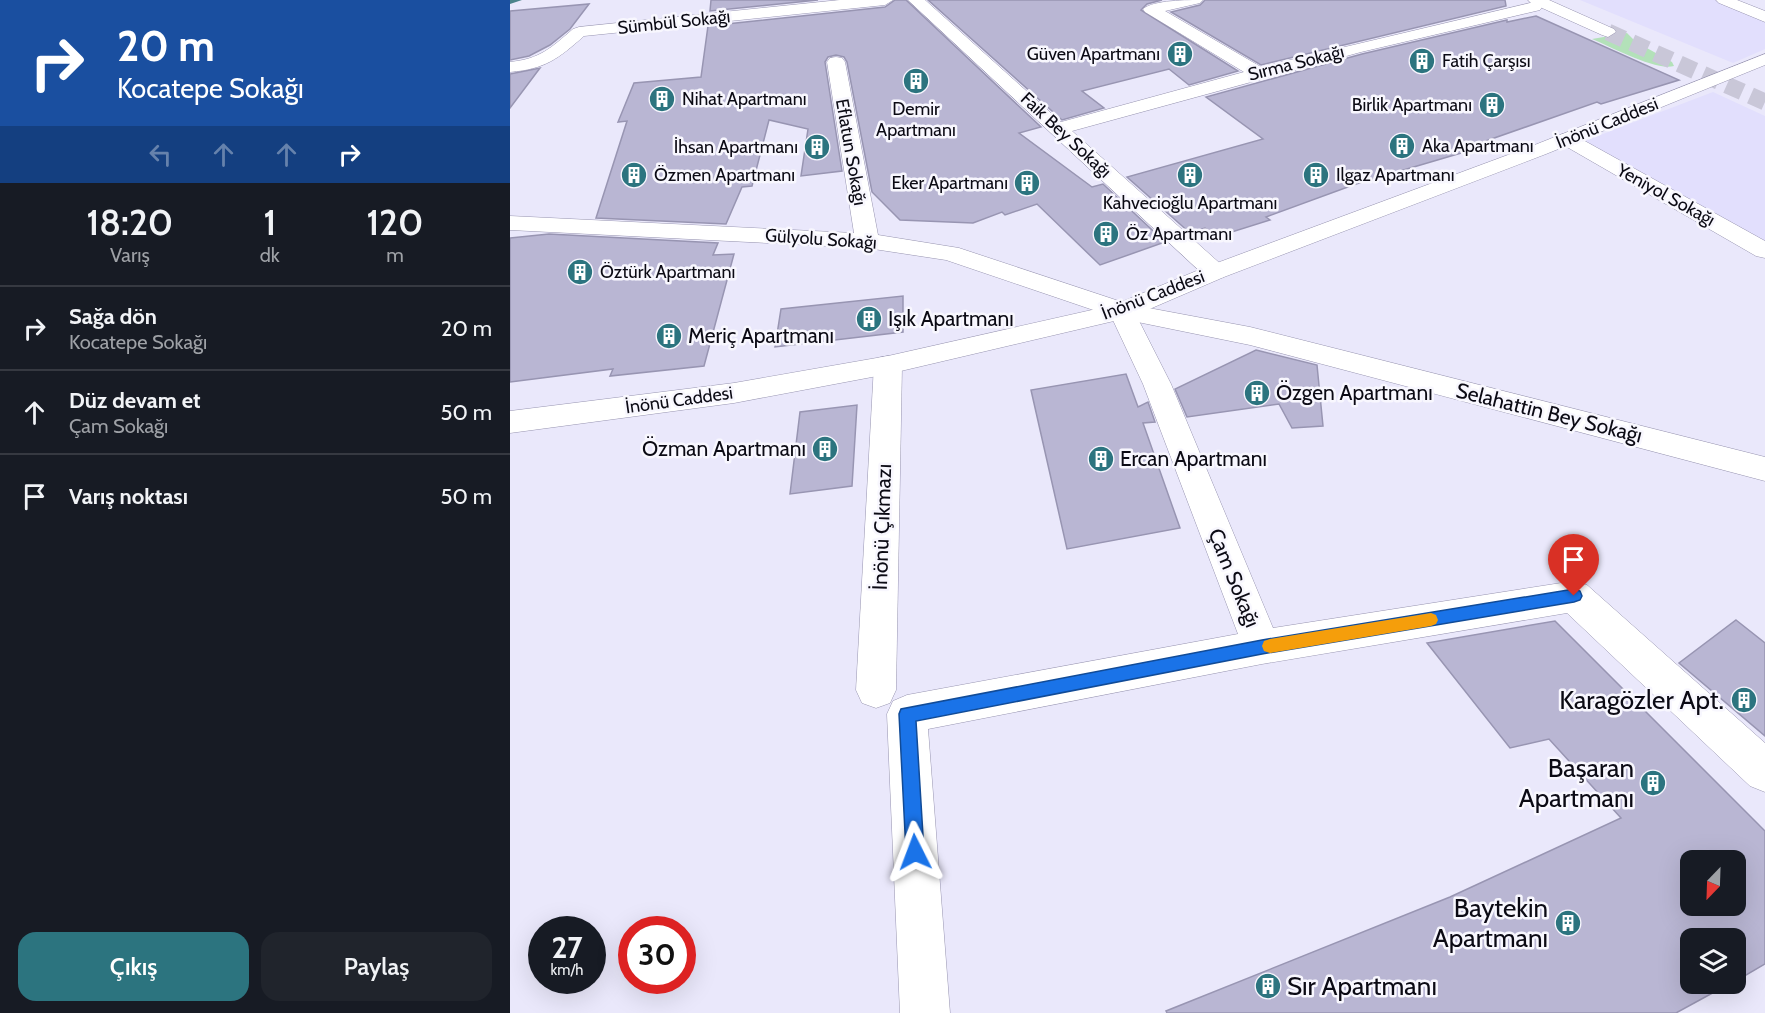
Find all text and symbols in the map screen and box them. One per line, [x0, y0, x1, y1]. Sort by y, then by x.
street label: Sümbül Sokağı [617, 5, 731, 39]
text: 20 m [117, 20, 215, 72]
icon: right [18, 24, 96, 102]
building icon: Güven Apartmanı [1165, 39, 1195, 69]
street label: Sırma Sokağı [1246, 40, 1346, 86]
place label: Güven Apartmanı [1027, 43, 1160, 65]
building icon: Fatih Çarşısı [1407, 46, 1437, 76]
place label: Fatih Çarşısı [1442, 50, 1531, 72]
building icon: Demir Apartmanı [901, 66, 931, 96]
text: Kocatepe Sokağı [117, 72, 304, 105]
building icon: Nihat Apartmanı [647, 84, 677, 114]
street label: Faik Bey Sokağı [1016, 87, 1116, 183]
place label: Nihat Apartmanı [682, 88, 807, 110]
building icon: Birlik Apartmanı [1477, 90, 1507, 120]
street label: İnönü Caddesi [1553, 93, 1661, 153]
place label: Birlik Apartmanı [1352, 94, 1472, 116]
street label: Eflatun Sokağı [831, 97, 871, 207]
place label: Demir Apartmanı [876, 98, 956, 141]
building icon: Aka Apartmanı [1387, 131, 1417, 161]
building icon: İhsan Apartmanı [802, 132, 832, 162]
place label: Aka Apartmanı [1422, 135, 1534, 157]
place label: İhsan Apartmanı [674, 136, 798, 158]
icon: left [144, 138, 177, 171]
icon: ahead [207, 138, 240, 171]
icon: ahead [270, 138, 303, 171]
icon: right [333, 138, 366, 171]
street label: Yeniyol Sokağı [1612, 159, 1719, 231]
building icon: Özmen Apartmanı [619, 160, 649, 190]
building icon: Kahvecioğlu Apartmanı [1175, 160, 1205, 190]
building icon: Ilgaz Apartmanı [1301, 160, 1331, 190]
place label: Özmen Apartmanı [654, 164, 795, 186]
place label: Ilgaz Apartmanı [1336, 164, 1455, 186]
building icon: Eker Apartmanı [1012, 168, 1042, 198]
place label: Eker Apartmanı [892, 172, 1008, 194]
place label: Kahvecioğlu Apartmanı [1103, 192, 1277, 214]
text: 18:20 [87, 200, 173, 244]
text: 1 [263, 200, 276, 244]
text: 120 [366, 200, 423, 244]
building icon: Öz Apartmanı [1091, 219, 1121, 249]
place label: Öz Apartmanı [1126, 223, 1232, 245]
street label: Gülyolu Sokağı [764, 224, 878, 254]
text: Varış [110, 243, 150, 267]
text: dk [260, 243, 280, 267]
text: m [386, 243, 404, 267]
building icon: Öztürk Apartmanı [565, 257, 595, 287]
place label: Öztürk Apartmanı [600, 261, 735, 283]
street label: İnönü Caddesi [1099, 265, 1207, 325]
text: Sağa dön [69, 303, 157, 330]
building icon: Işık Apartmanı [854, 304, 884, 334]
place label: Işık Apartmanı [888, 306, 1014, 331]
icon: right [18, 312, 51, 345]
text: 20 m [441, 315, 492, 342]
building icon: Meriç Apartmanı [654, 321, 684, 351]
place label: Meriç Apartmanı [688, 323, 834, 348]
text: Kocatepe Sokağı [69, 330, 207, 354]
street label: Selahattin Bey Sokağı [1453, 377, 1645, 448]
building icon: Özgen Apartmanı [1242, 378, 1272, 408]
place label: Özgen Apartmanı [1276, 380, 1433, 405]
street label: İnönü Caddesi [624, 382, 734, 418]
text: Düz devam et [69, 387, 201, 414]
icon: ahead [18, 396, 51, 429]
text: 50 m [440, 399, 492, 426]
text: Çam Sokağı [69, 414, 168, 438]
building icon: Özman Apartmanı [810, 434, 840, 464]
place label: Özman Apartmanı [642, 436, 806, 461]
building icon: Ercan Apartmanı [1086, 444, 1116, 474]
place label: Ercan Apartmanı [1120, 446, 1267, 471]
street label: İnönü Çıkmazı [867, 463, 896, 591]
icon: arrive [18, 480, 51, 513]
text: Varış noktası [69, 483, 188, 510]
text: 50 m [440, 483, 492, 510]
street label: Çam Sokağı [1203, 525, 1266, 631]
pin [1548, 534, 1599, 596]
icon: arrive [1557, 543, 1590, 576]
place label: Karagözler Apt. [1559, 684, 1724, 716]
building icon: Karagözler Apt. [1729, 685, 1759, 715]
place label: Başaran Apartmanı [1519, 752, 1634, 814]
building icon: Başaran Apartmanı [1638, 768, 1668, 798]
position arrow [883, 820, 947, 884]
north arrow [1680, 850, 1746, 916]
map controls [1680, 850, 1746, 994]
place label: Baytekin Apartmanı [1433, 892, 1548, 954]
building icon: Baytekin Apartmanı [1553, 908, 1583, 938]
speed limit sign: 30 [618, 916, 696, 994]
button: layers [1680, 928, 1746, 994]
text: 27 [551, 929, 583, 966]
button: Çıkış [18, 932, 249, 1001]
button: Paylaş [261, 932, 492, 1001]
text: km/h [551, 961, 583, 979]
place label: Sır Apartmanı [1287, 970, 1437, 1002]
building icon: Sır Apartmanı [1253, 971, 1283, 1001]

